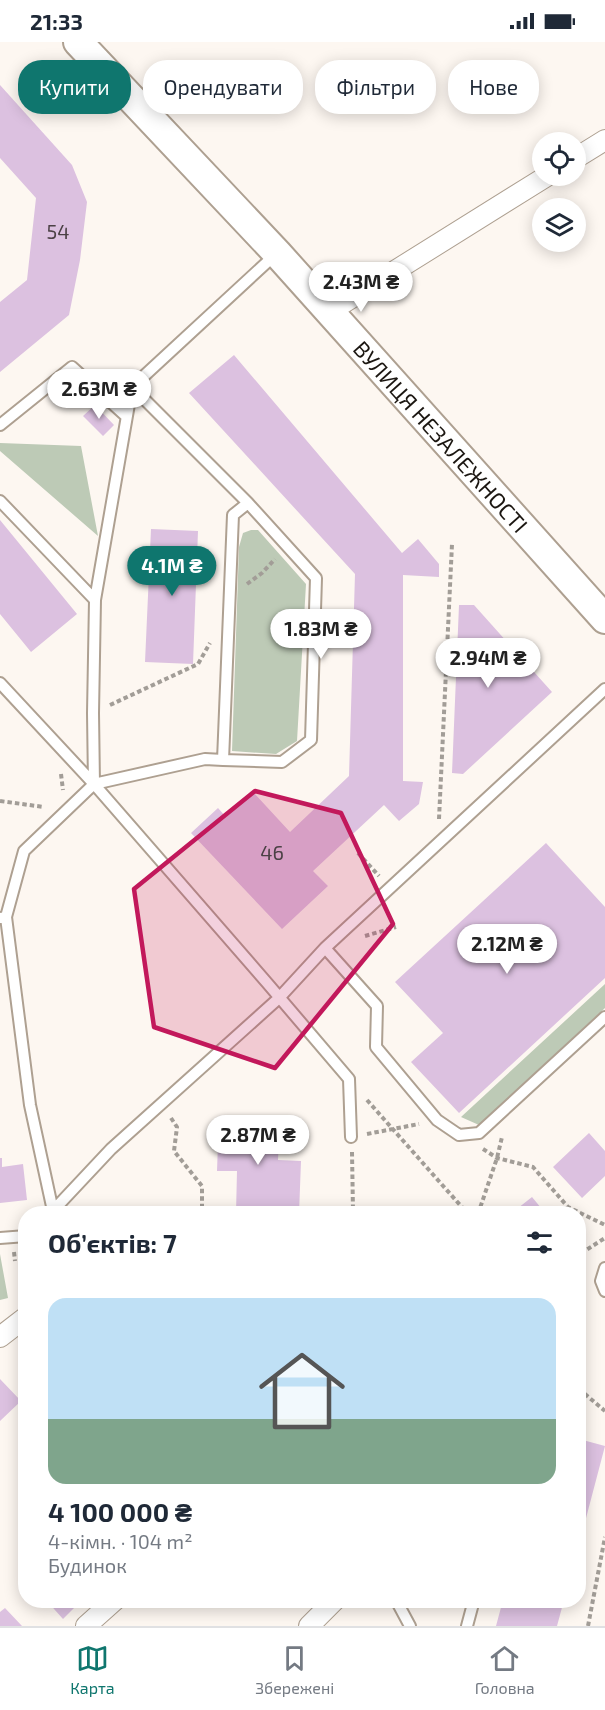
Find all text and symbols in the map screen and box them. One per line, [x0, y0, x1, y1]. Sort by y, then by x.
text: 21:33 [30, 8, 83, 34]
chip: Купити [18, 60, 131, 114]
chip: Орендувати [143, 60, 303, 114]
chip: Фільтри [315, 60, 436, 114]
chip: Нове [448, 60, 539, 114]
map controls [532, 132, 586, 252]
button: locate [532, 132, 586, 186]
button: layers [532, 198, 586, 252]
house number: 54 [46, 219, 70, 243]
pin: 2.43M ₴ [306, 262, 416, 313]
text: 2.43M ₴ [323, 269, 399, 293]
street label: ВУЛИЦЯ НЕЗАЛЕЖНОСТІ [349, 335, 534, 537]
pin: 2.63M ₴ [44, 369, 154, 420]
text: 2.63M ₴ [61, 376, 137, 400]
pin: 4.1M ₴ [123, 546, 221, 597]
text: 4.1M ₴ [141, 553, 203, 577]
pin: 1.83M ₴ [266, 609, 376, 660]
text: 1.83M ₴ [284, 616, 358, 640]
pin: 2.94M ₴ [433, 638, 543, 689]
text: 2.94M ₴ [450, 645, 527, 669]
house number: 46 [260, 840, 284, 864]
pin: 2.12M ₴ [452, 924, 562, 975]
text: 2.12M ₴ [471, 931, 543, 955]
pin: 2.87M ₴ [203, 1115, 313, 1166]
text: 2.87M ₴ [220, 1122, 296, 1146]
icon: filters [523, 1226, 556, 1259]
text: Об’єктів: 7 [48, 1227, 177, 1258]
icon: home [248, 1337, 356, 1445]
text: 4 100 000 ₴ [48, 1496, 192, 1527]
text: 4-кімн. · 104 m² [48, 1529, 192, 1553]
text: Будинок [48, 1553, 127, 1577]
tab: Карта [70, 1642, 115, 1697]
tab: Збережені [255, 1642, 334, 1697]
tab: Головна [475, 1642, 535, 1697]

